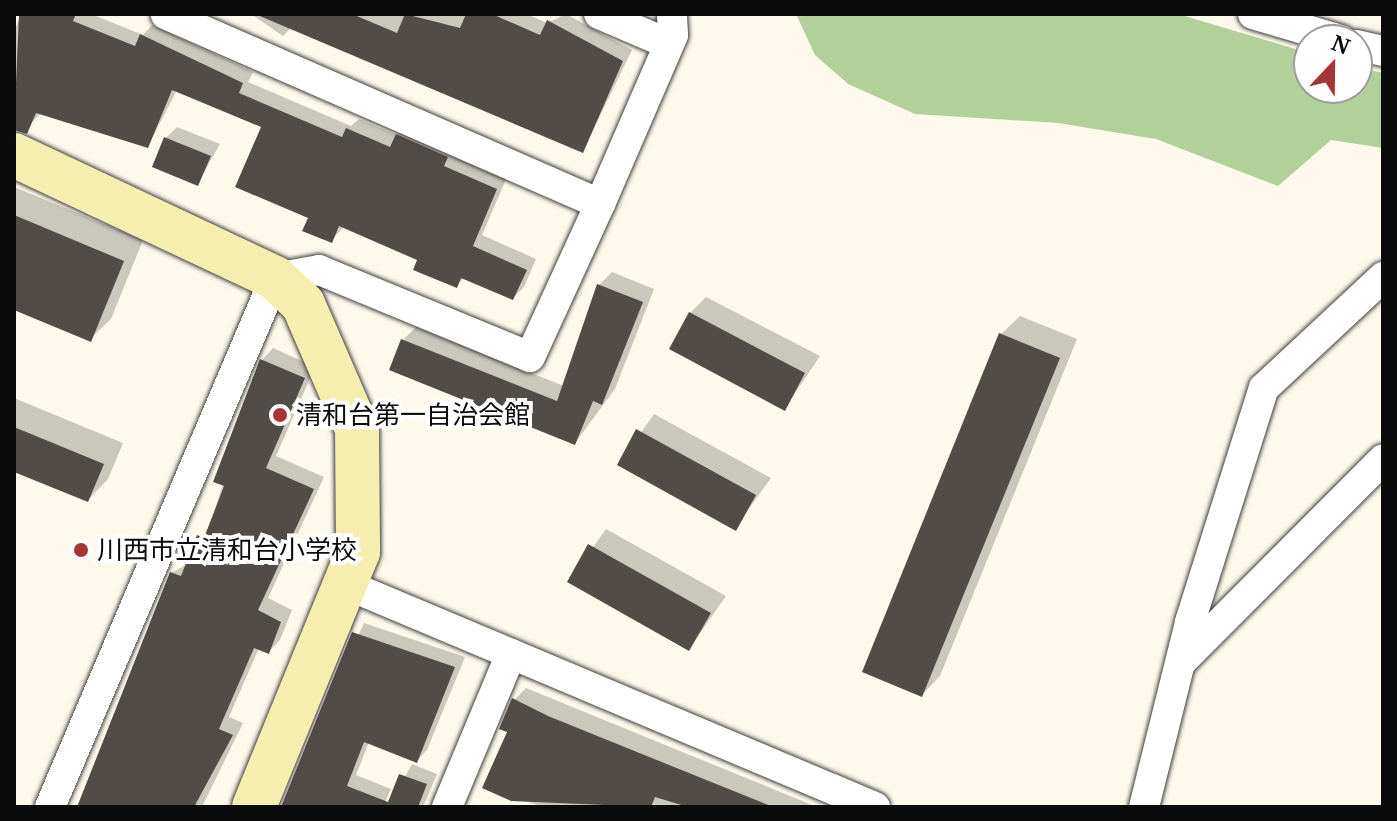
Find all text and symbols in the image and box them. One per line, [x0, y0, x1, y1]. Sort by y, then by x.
north arrow [1293, 24, 1373, 104]
text: N [1328, 26, 1355, 61]
place label: 清和台第一自治会館 [296, 399, 530, 431]
marker: 清和台第一自治会館 [271, 406, 289, 424]
place label: 川西市立清和台小学校 [97, 534, 357, 566]
marker: 川西市立清和台小学校 [72, 541, 90, 559]

